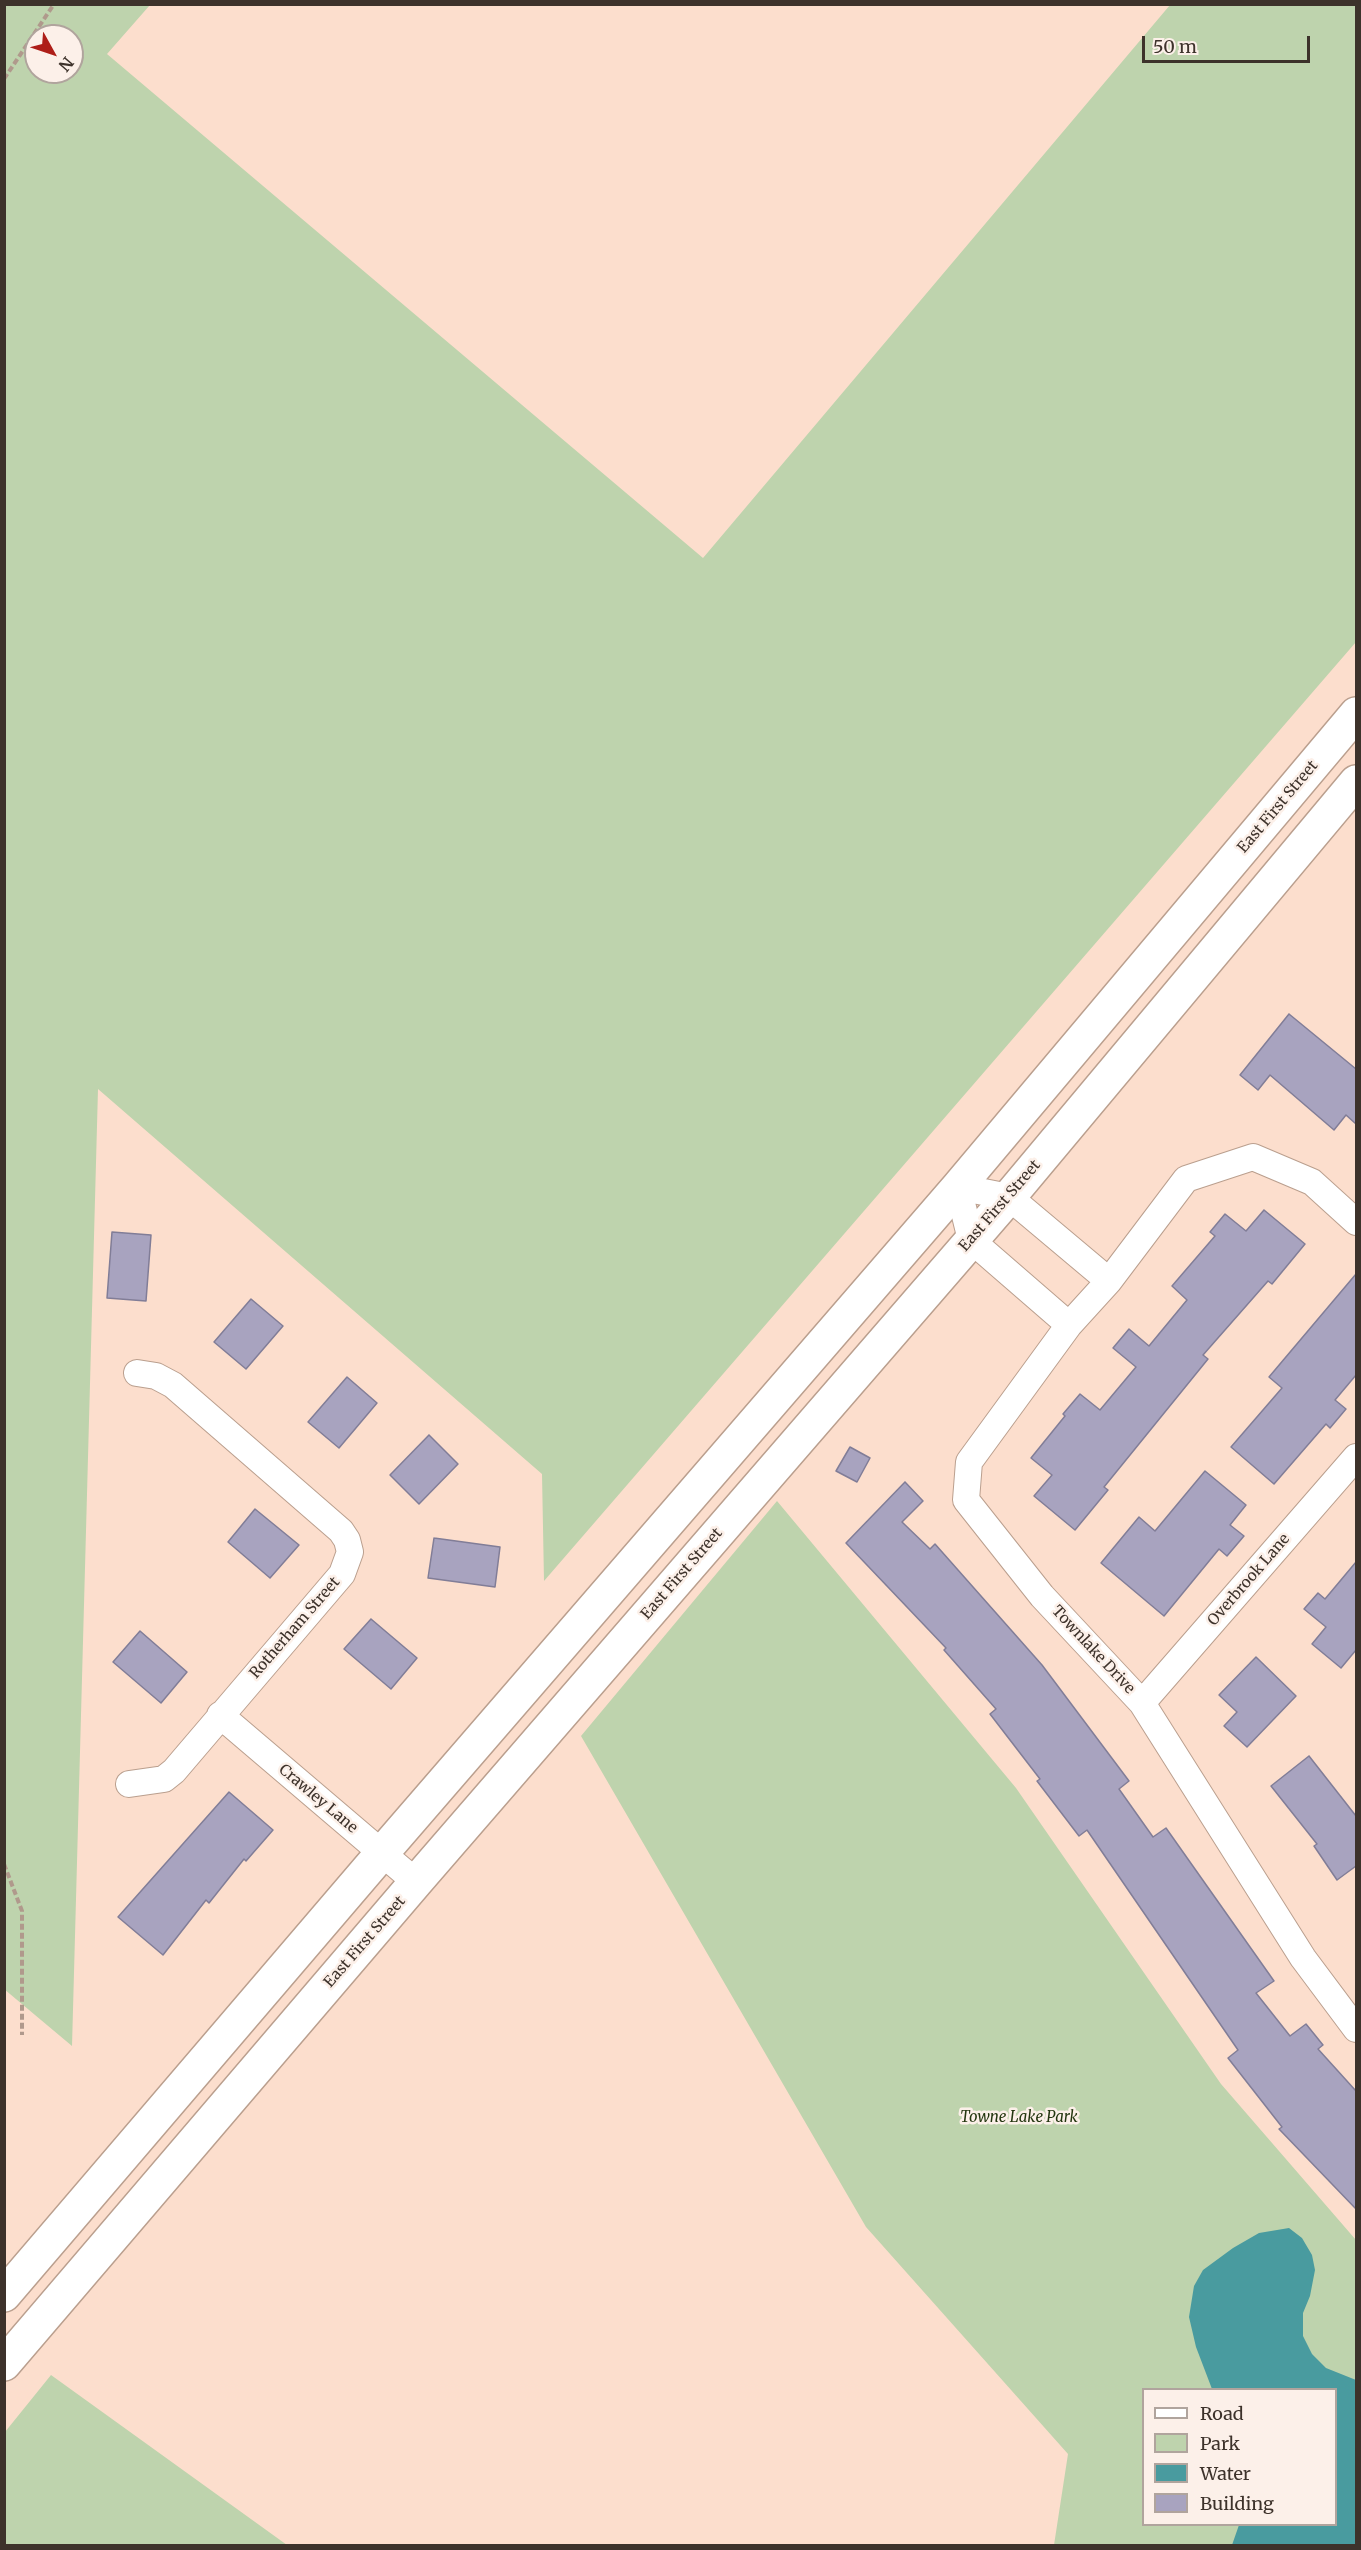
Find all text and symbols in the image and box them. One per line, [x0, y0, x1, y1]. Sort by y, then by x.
north arrow [24, 24, 84, 84]
scale bar [1145, 24, 1313, 62]
text: 50 m [1153, 35, 1197, 58]
text: N [55, 53, 78, 76]
street label: East First Street [1234, 757, 1322, 857]
street label: East First Street [956, 1157, 1044, 1255]
street label: East First Street [638, 1525, 726, 1623]
street label: Overbrook Lane [1204, 1530, 1294, 1630]
street label: Rotherham Street [246, 1574, 344, 1682]
street label: Townlake Drive [1048, 1602, 1138, 1698]
street label: Crawley Lane [275, 1761, 361, 1837]
street label: East First Street [321, 1893, 409, 1991]
park label: Towne Lake Park [960, 2109, 1078, 2127]
legend [1142, 2388, 1337, 2526]
text: Road [1200, 2402, 1244, 2425]
text: Park [1200, 2432, 1240, 2455]
text: Water [1200, 2462, 1251, 2485]
text: Building [1200, 2492, 1274, 2515]

